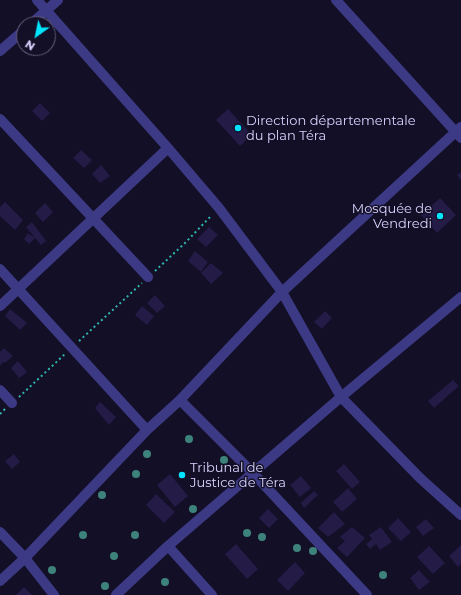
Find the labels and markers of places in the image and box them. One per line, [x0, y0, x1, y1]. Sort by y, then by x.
place label: Direction départementale du plan Téra [246, 113, 416, 144]
marker: Direction départementale du plan Téra [233, 123, 243, 133]
place label: Mosquée de Vendredi [352, 201, 432, 232]
marker: Mosquée de Vendredi [435, 211, 445, 221]
place label: Tribunal de Justice de Téra [190, 460, 286, 491]
marker: Tribunal de Justice de Téra [177, 470, 187, 480]

